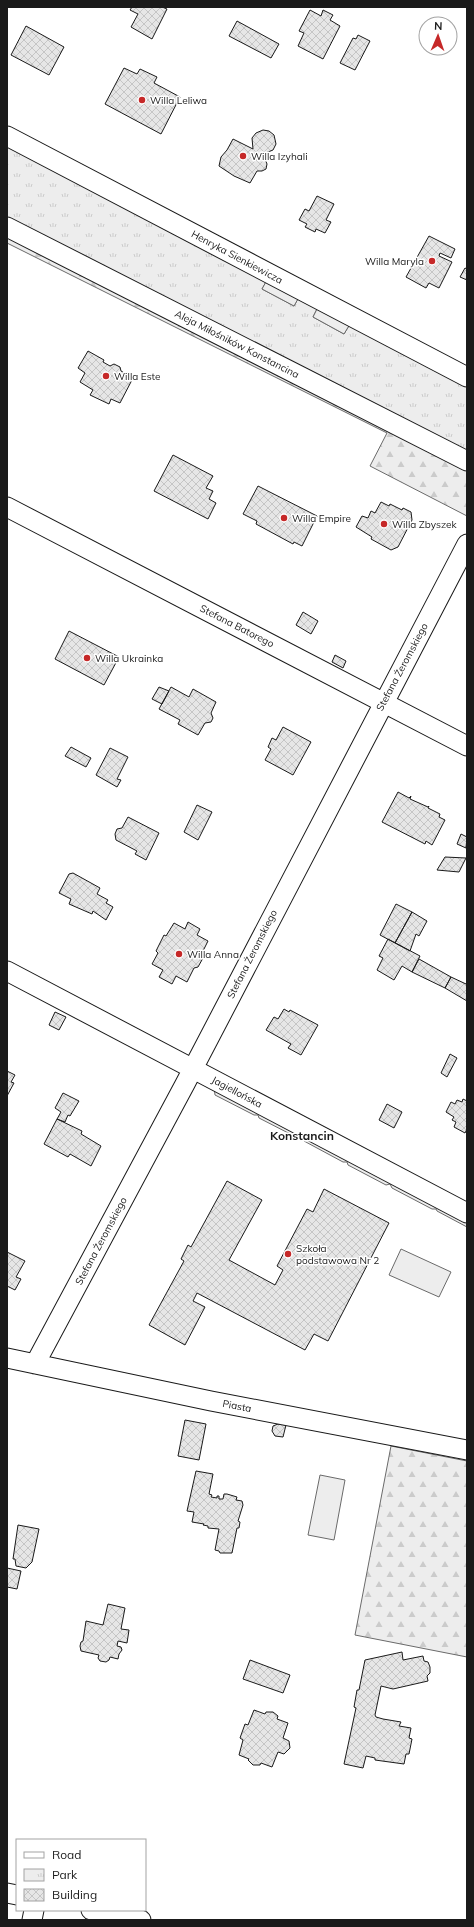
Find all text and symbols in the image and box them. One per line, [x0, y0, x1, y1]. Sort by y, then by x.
north arrow [418, 16, 458, 56]
text: N [434, 19, 443, 33]
place label: Willa Leliwa [150, 94, 207, 107]
marker: Willa Leliwa [137, 95, 147, 105]
place label: Willa Izyhali [251, 150, 308, 163]
marker: Willa Izyhali [238, 151, 248, 161]
street label: Henryka Sienkiewicza [189, 227, 285, 287]
place label: Willa Maryla [365, 255, 424, 268]
marker: Willa Maryla [427, 256, 437, 266]
street label: Aleja Miłośników Konstancina [173, 307, 301, 381]
place label: Willa Este [114, 370, 160, 383]
marker: Willa Este [101, 371, 111, 381]
place label: Willa Empire [292, 512, 351, 525]
marker: Willa Empire [279, 513, 289, 523]
place label: Willa Zbyszek [392, 518, 457, 531]
marker: Willa Zbyszek [379, 519, 389, 529]
street label: Stefana Batorego [198, 602, 277, 650]
street label: Stefana Żeromskiego [373, 620, 431, 713]
place label: Willa Ukrainka [95, 652, 163, 665]
marker: Willa Ukrainka [82, 653, 92, 663]
street label: Stefana Żeromskiego [224, 907, 280, 1001]
place label: Willa Anna [187, 948, 239, 961]
marker: Willa Anna [174, 949, 184, 959]
street label: Jagiellońska [209, 1073, 265, 1111]
district label: Konstancin [270, 1128, 334, 1143]
street label: Stefana Żeromskiego [72, 1194, 130, 1287]
place label: Szkoła podstawowa Nr 2 [296, 1242, 379, 1267]
marker: Szkoła podstawowa Nr 2 [283, 1249, 293, 1259]
street label: Piasta [221, 1397, 253, 1415]
legend [16, 1839, 146, 1911]
text: Road [52, 1847, 81, 1862]
text: Park [52, 1867, 78, 1882]
text: Building [52, 1887, 97, 1902]

